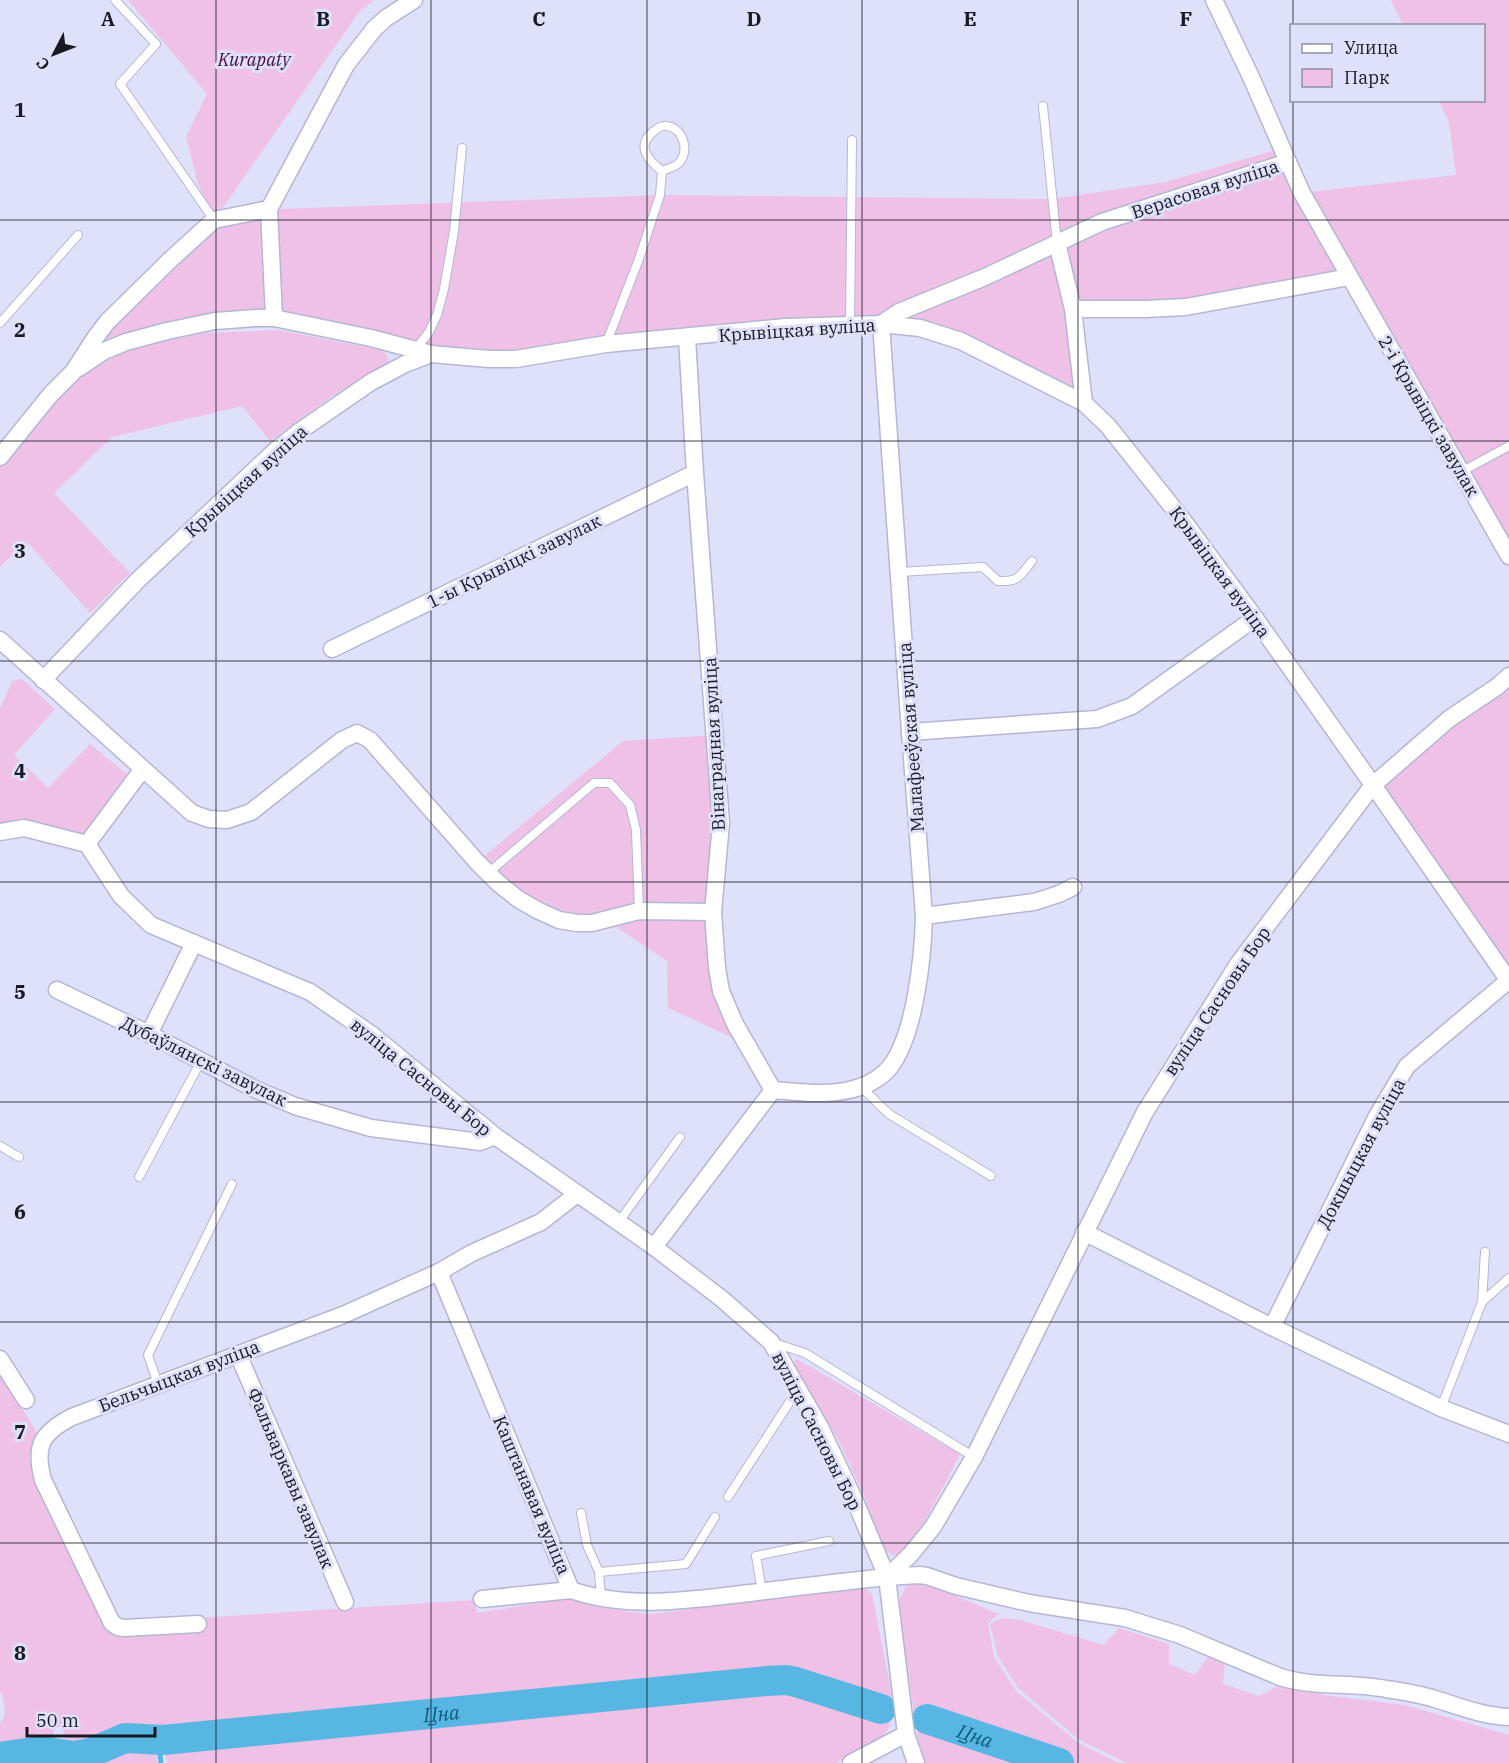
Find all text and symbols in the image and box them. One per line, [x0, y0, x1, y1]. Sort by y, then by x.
text: A [101, 5, 115, 32]
text: B [316, 5, 330, 32]
text: C [532, 5, 546, 32]
text: D [746, 5, 762, 32]
text: E [963, 5, 977, 32]
text: F [1180, 5, 1192, 32]
north arrow [24, 24, 84, 84]
legend [1290, 24, 1485, 102]
text: Улица [1344, 36, 1399, 59]
park label: Kurapaty [217, 48, 292, 71]
text: С [32, 53, 54, 75]
text: Парк [1344, 66, 1390, 89]
text: 1 [14, 96, 26, 123]
street label: Верасовая вуліца [1128, 154, 1282, 224]
street label: Крывіцкая вуліца [718, 313, 876, 347]
text: 2 [14, 316, 26, 343]
street label: 2-і Крывіцкі завулак [1374, 331, 1485, 501]
street label: Крывіцкая вуліца [180, 420, 312, 542]
street label: Крывіцкая вуліца [1165, 502, 1276, 642]
street label: 1-ы Крывіцкі завулак [423, 509, 605, 613]
text: 3 [14, 537, 26, 564]
street label: Малафееўская вуліца [893, 641, 929, 833]
street label: Вінаградная вуліца [698, 656, 730, 831]
text: 4 [14, 757, 26, 784]
street label: вуліца Сасновы Бор [1159, 922, 1275, 1080]
text: 5 [14, 978, 26, 1005]
street label: Дубаўлянскі завулак [117, 1011, 291, 1111]
street label: вуліца Сасновы Бор [346, 1013, 496, 1141]
street label: Докшыцкая вуліца [1312, 1074, 1410, 1232]
text: 6 [14, 1198, 26, 1225]
street label: Бельчыцкая вуліца [95, 1335, 263, 1417]
street label: вуліца Сасновы Бор [767, 1348, 867, 1514]
street label: Фальваркавы завулак [242, 1384, 340, 1572]
street label: Каштанавая вуліца [488, 1412, 576, 1578]
text: 7 [14, 1418, 26, 1445]
text: 8 [14, 1639, 26, 1666]
water label: Цна [421, 1698, 461, 1728]
scale bar [27, 1700, 154, 1738]
text: 50 m [36, 1709, 79, 1732]
water label: Цна [953, 1716, 997, 1754]

